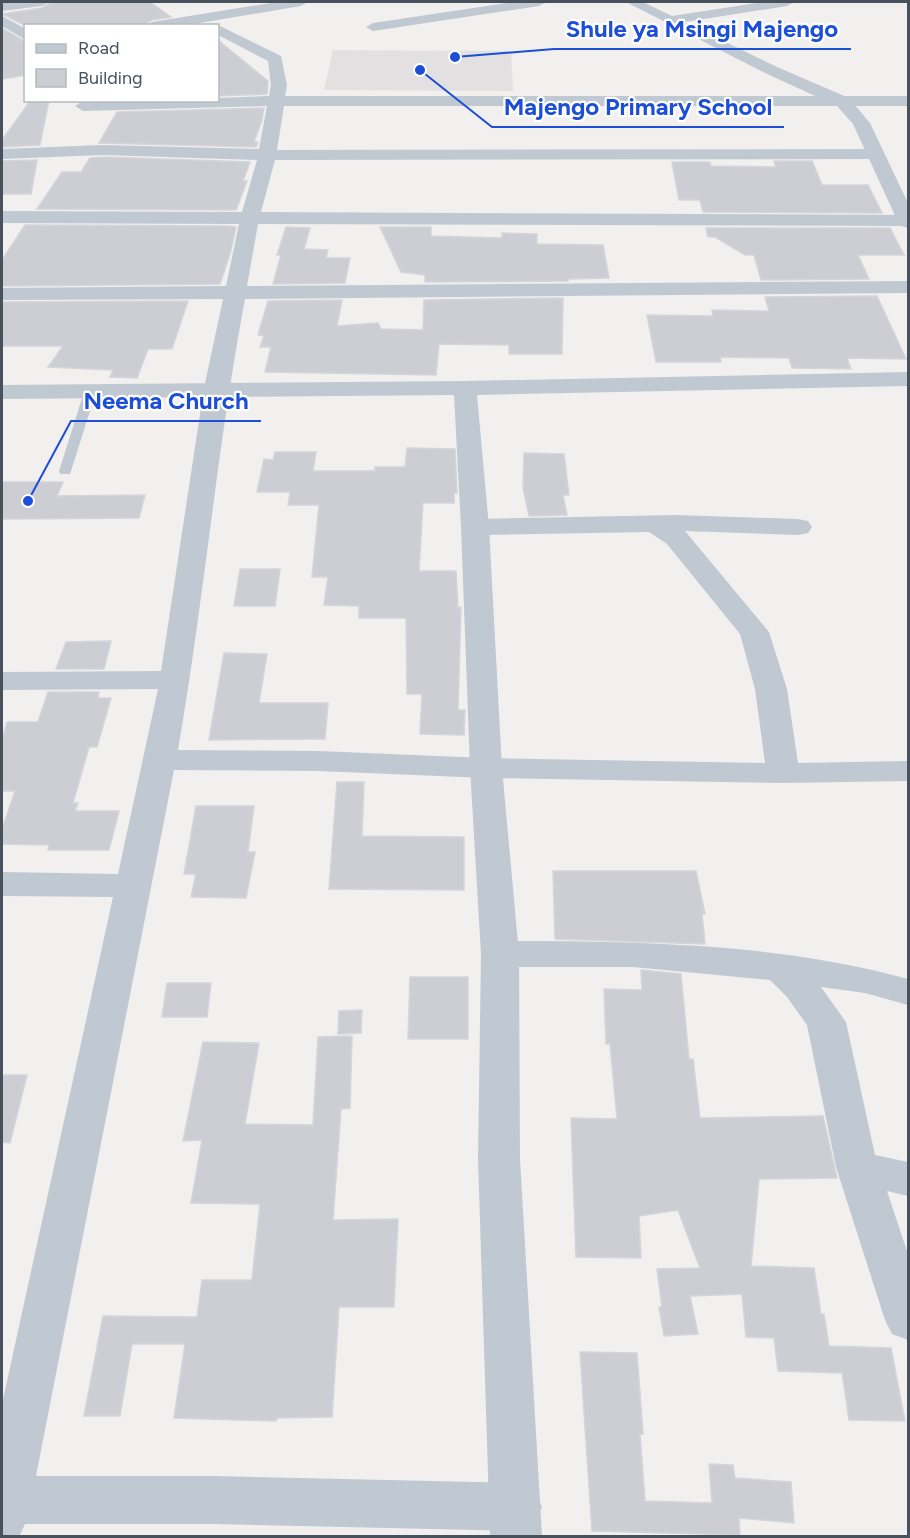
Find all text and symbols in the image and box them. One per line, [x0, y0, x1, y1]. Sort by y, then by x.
callout: Shule ya Msingi Majengo [554, 7, 851, 49]
text: Shule ya Msingi Majengo [566, 14, 838, 43]
legend [24, 24, 219, 102]
text: Road [78, 37, 119, 59]
text: Building [78, 67, 143, 89]
callout: Majengo Primary School [492, 85, 784, 127]
text: Majengo Primary School [504, 92, 772, 121]
callout: Neema Church [71, 379, 261, 421]
text: Neema Church [83, 386, 249, 415]

